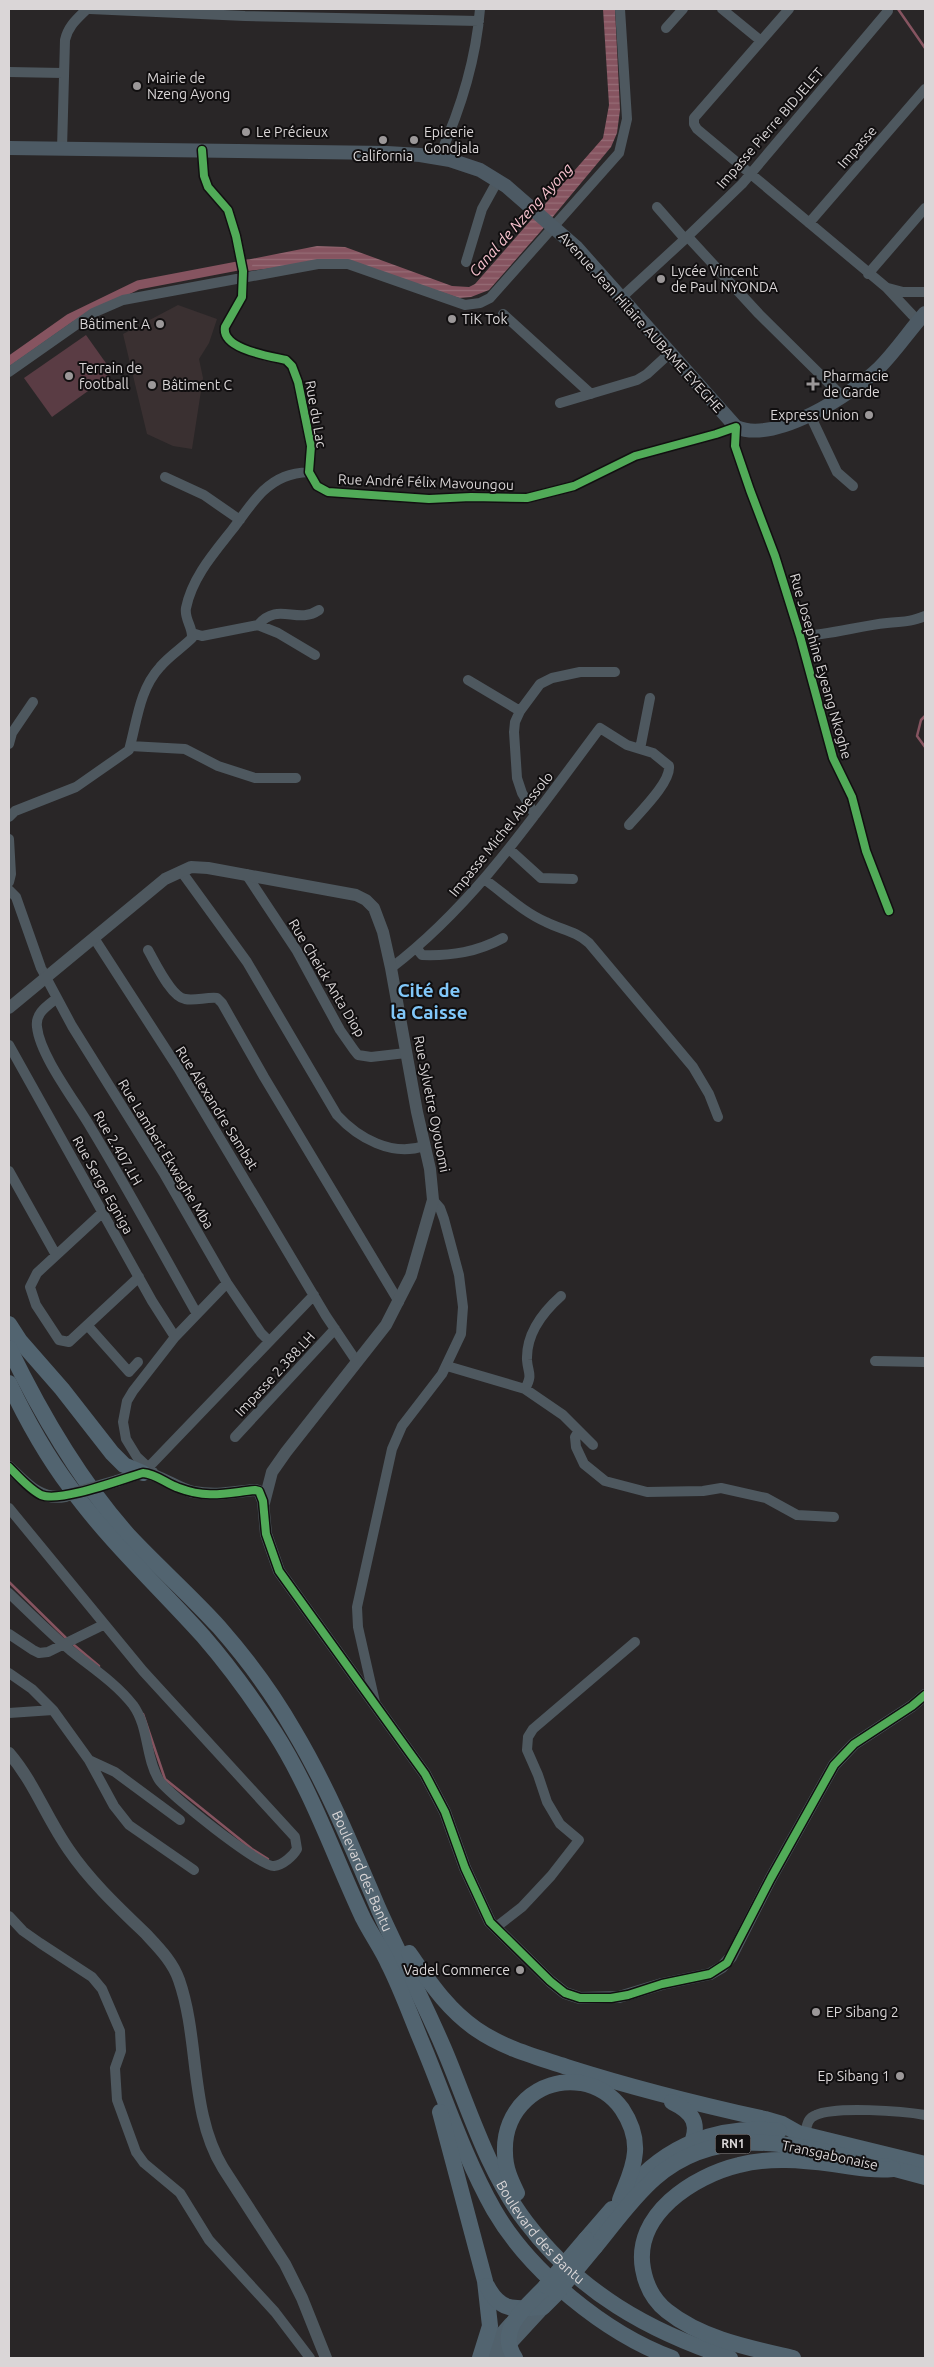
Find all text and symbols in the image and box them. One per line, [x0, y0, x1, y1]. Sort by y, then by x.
street label: Impasse Pierre BIDJELET [713, 64, 827, 192]
place label: Mairie de Nzeng Ayong [147, 70, 230, 102]
marker: Mairie de Nzeng Ayong [131, 80, 143, 92]
street label: Impasse [834, 123, 880, 171]
place label: Le Précieux [256, 124, 328, 140]
place label: Epicerie Gondjala [424, 124, 479, 156]
marker: Le Précieux [240, 126, 252, 138]
marker: California [377, 134, 389, 146]
marker: Epicerie Gondjala [408, 134, 420, 146]
place label: California [353, 148, 413, 164]
water label: Canal de Nzeng Ayong [465, 160, 576, 280]
street label: Avenue Jean Hilaire AUBAME EYEGHE [556, 228, 726, 416]
place label: Lycée Vincent de Paul NYONDA [671, 263, 778, 295]
marker: Lycée Vincent de Paul NYONDA [655, 273, 667, 285]
place label: TiK Tok [462, 311, 508, 327]
marker: TiK Tok [446, 313, 458, 325]
place label: Bâtiment A [79, 316, 150, 332]
marker: Bâtiment A [154, 318, 166, 330]
place label: Terrain de football [79, 360, 142, 392]
place label: Pharmacie de Garde [823, 368, 889, 400]
marker: Terrain de football [63, 370, 75, 382]
place label: Bâtiment C [162, 377, 233, 393]
marker: Pharmacie de Garde [807, 378, 819, 390]
marker: Bâtiment C [146, 379, 158, 391]
street label: Rue du Lac [302, 379, 330, 449]
place label: Express Union [770, 407, 859, 423]
marker: Express Union [863, 409, 875, 421]
street label: Rue André Félix Mavoungou [338, 471, 514, 493]
street label: Rue Josephine Eyeang Nkoghe [787, 571, 855, 761]
street label: Impasse Michel Abessolo [446, 768, 556, 900]
street label: Rue Cheick Anta Diop [285, 916, 369, 1040]
district label: Cité de la Caisse [390, 979, 468, 1023]
street label: Rue Sylvetre Oyouomi [411, 1034, 453, 1174]
street label: Rue Alexandre Sambat [173, 1043, 262, 1173]
street label: Rue Lambert Ekwaghe Mba [115, 1076, 217, 1232]
street label: Rue 2.407.LH [90, 1108, 146, 1188]
street label: Rue Serge Egniga [69, 1133, 137, 1237]
street label: Impasse 2.388.LH [232, 1329, 318, 1419]
street label: Boulevard des Bantu [329, 1808, 396, 1934]
place label: Vadel Commerce [403, 1962, 510, 1978]
marker: Vadel Commerce [514, 1964, 526, 1976]
place label: EP Sibang 2 [826, 2004, 899, 2020]
marker: EP Sibang 2 [810, 2006, 822, 2018]
place label: Ep Sibang 1 [817, 2068, 890, 2084]
marker: Ep Sibang 1 [894, 2070, 906, 2082]
road number: RN1 [716, 2134, 750, 2154]
street label: Transgabonaise [780, 2137, 880, 2173]
street label: Boulevard des Bantu [493, 2178, 588, 2287]

